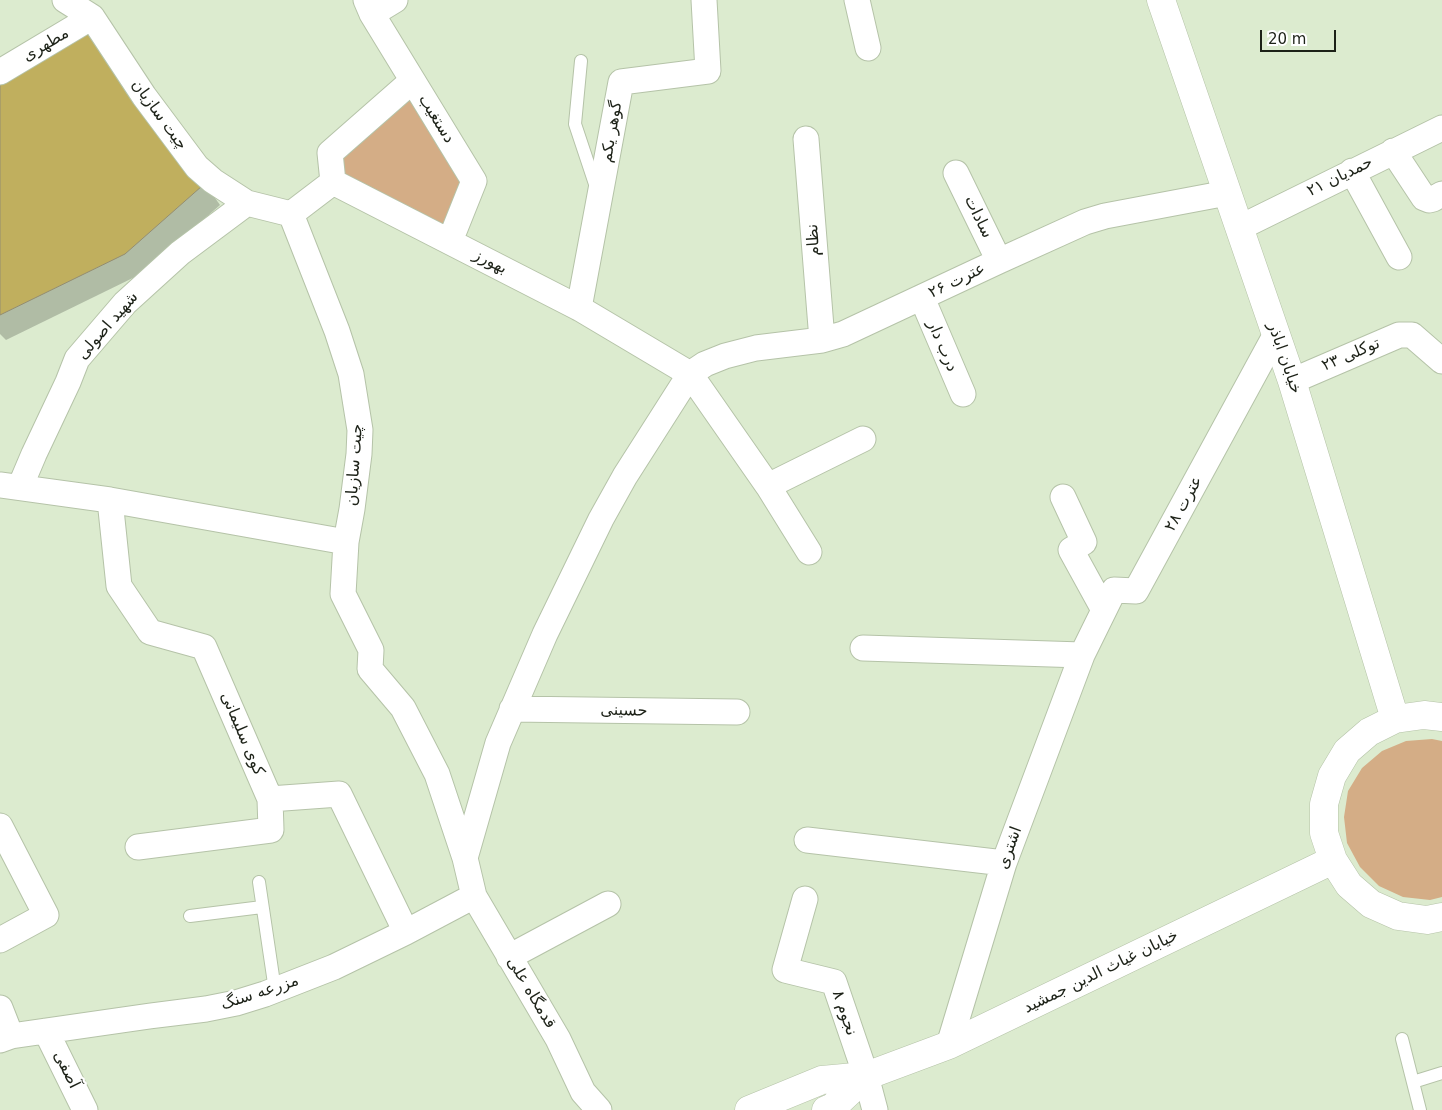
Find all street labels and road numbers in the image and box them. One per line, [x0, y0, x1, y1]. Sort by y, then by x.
street label: مطهری [19, 24, 73, 66]
street label: چیت سازیان [127, 76, 191, 154]
street label: دستغیب [414, 91, 458, 147]
street label: گوهر یکم [597, 100, 627, 164]
street label: حمدیان ۲۱ [1304, 153, 1376, 201]
street label: سادات [960, 193, 996, 241]
street label: نظام [803, 223, 825, 257]
street label: بهورز [470, 245, 510, 279]
street label: عترت ۲۶ [926, 259, 988, 303]
street label: شهید اصولی [73, 288, 143, 364]
street label: درب دار [923, 317, 961, 375]
street label: خیابان اباذر [1263, 320, 1305, 396]
street label: توکلی ۲۳ [1319, 334, 1383, 376]
street label: چیت سازیان [343, 423, 367, 507]
street label: عترت ۲۸ [1161, 473, 1207, 535]
street label: کوی سلیمانی [216, 689, 268, 779]
street label: حسینی [600, 701, 648, 721]
street label: اشتری [993, 824, 1027, 872]
street label: خیابان غیاث الدین جمشید [1020, 926, 1182, 1018]
street label: قدمگاه علی [502, 954, 560, 1032]
street label: مزرعه سنگ [219, 971, 301, 1015]
street label: نجوم ۸ [827, 988, 861, 1038]
street label: آصفی [49, 1048, 83, 1092]

